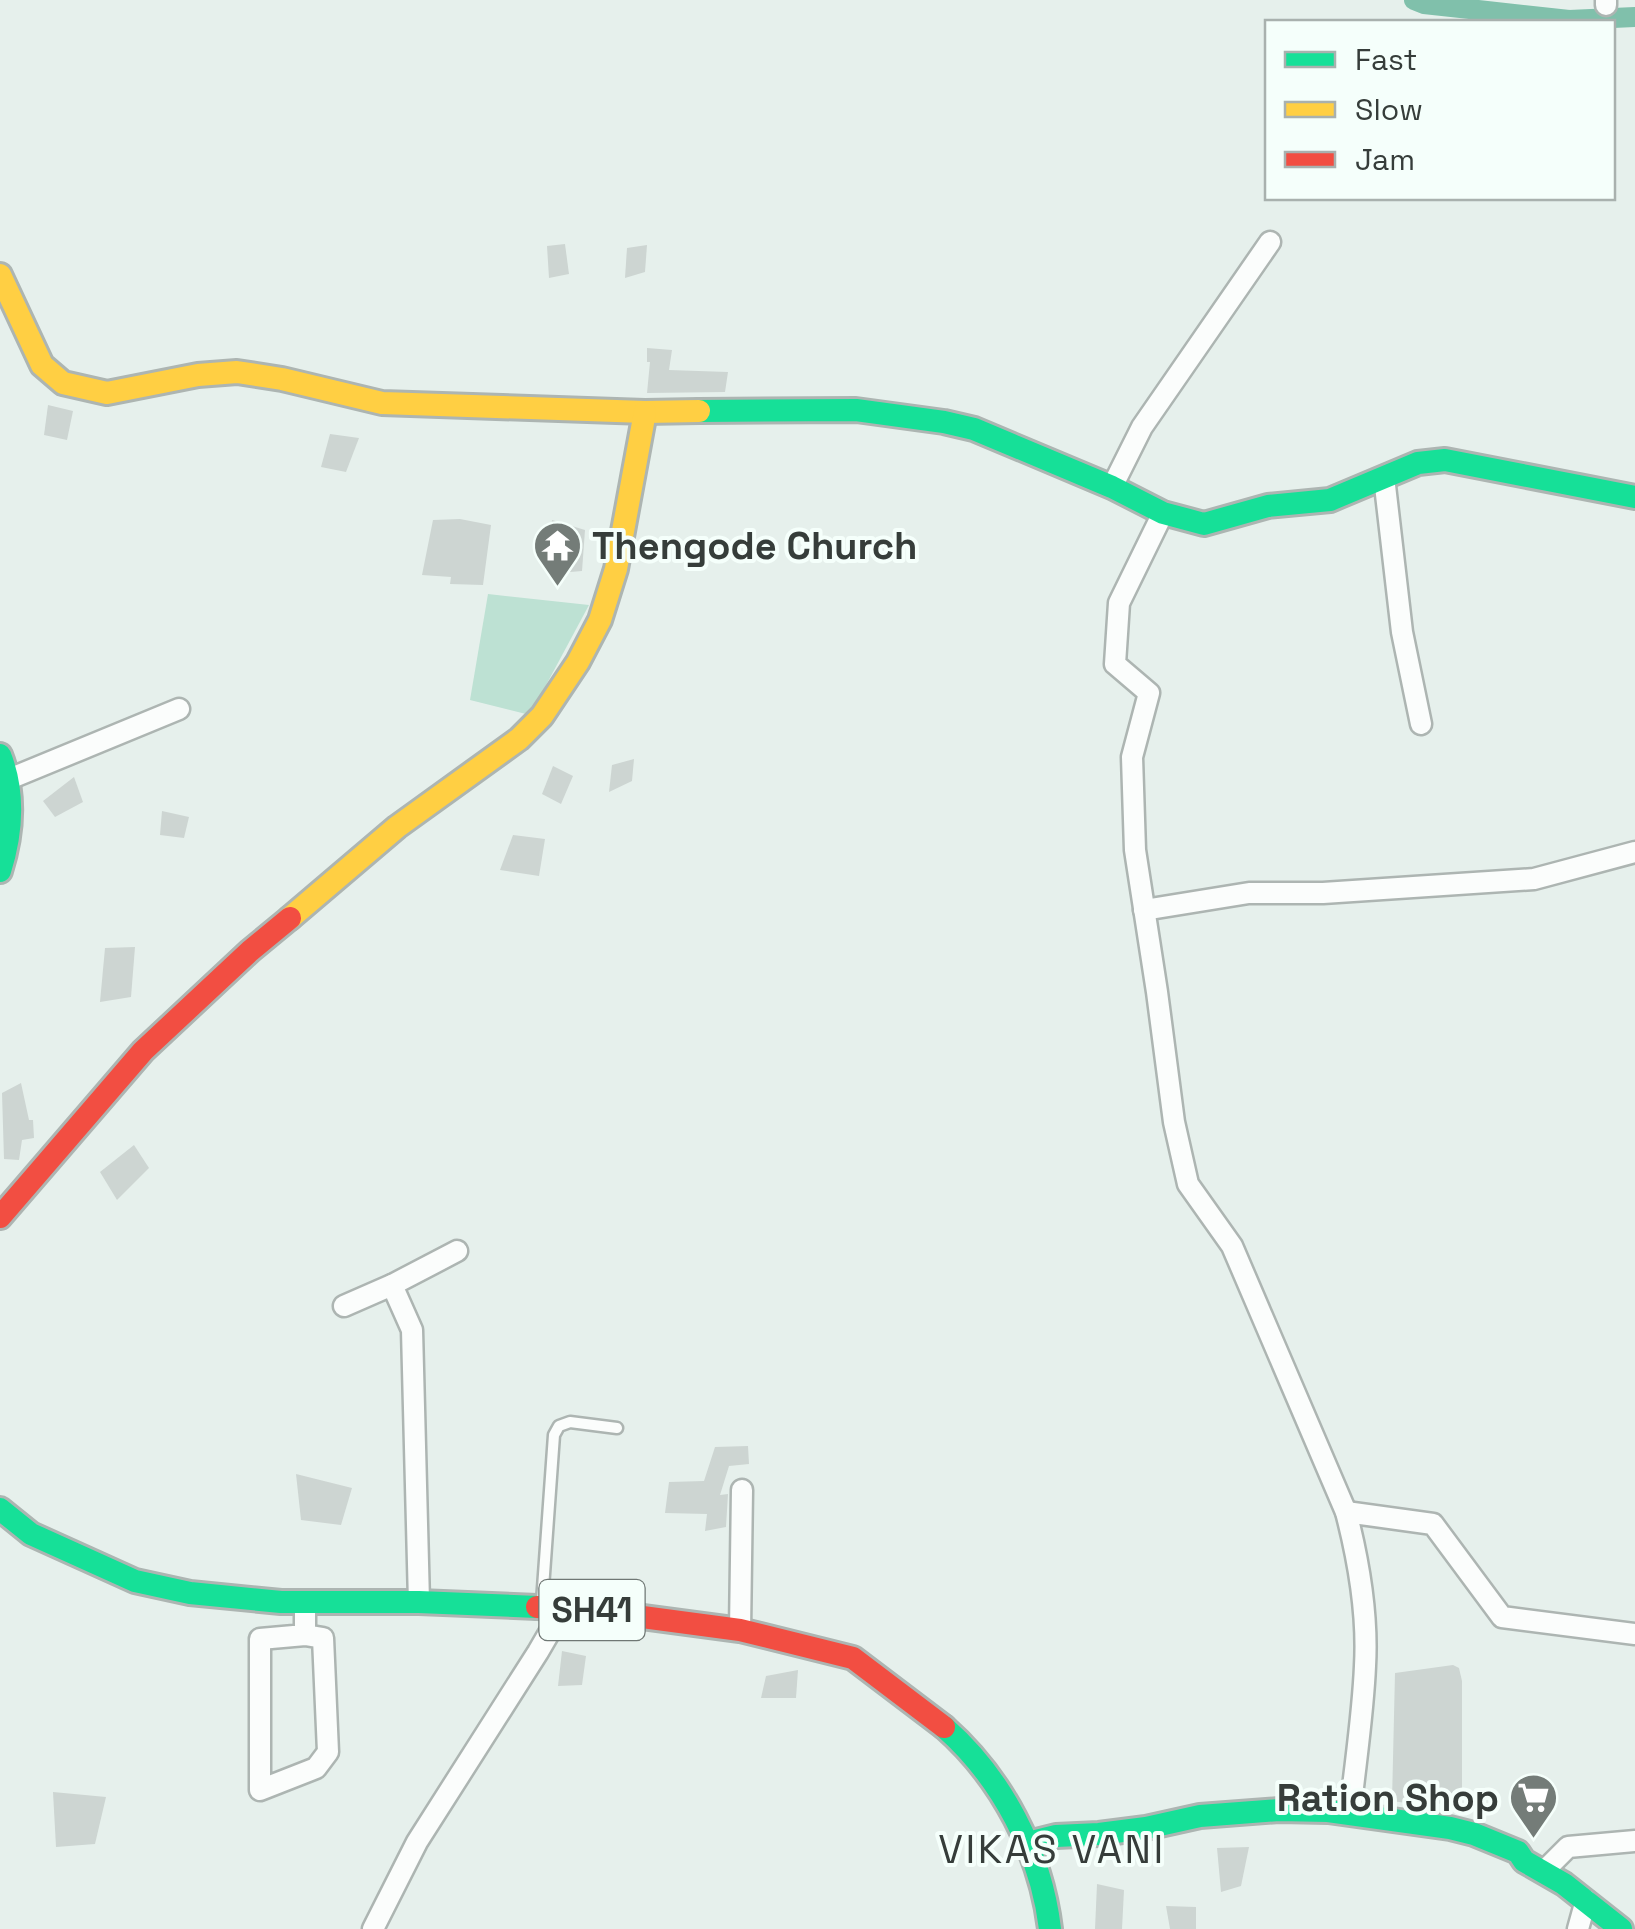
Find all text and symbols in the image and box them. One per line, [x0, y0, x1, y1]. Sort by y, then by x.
legend [1265, 20, 1615, 200]
text: Fast [1355, 40, 1417, 79]
text: Slow [1355, 90, 1423, 129]
text: Jam [1355, 140, 1415, 179]
temple icon: Thengode Church [531, 520, 583, 588]
place label: Thengode Church [592, 522, 917, 570]
road number: SH41 [540, 1580, 644, 1640]
supermarket icon: Ration Shop [1508, 1772, 1560, 1840]
place label: Ration Shop [1277, 1774, 1499, 1822]
district label: VIKAS VANI [938, 1824, 1166, 1875]

